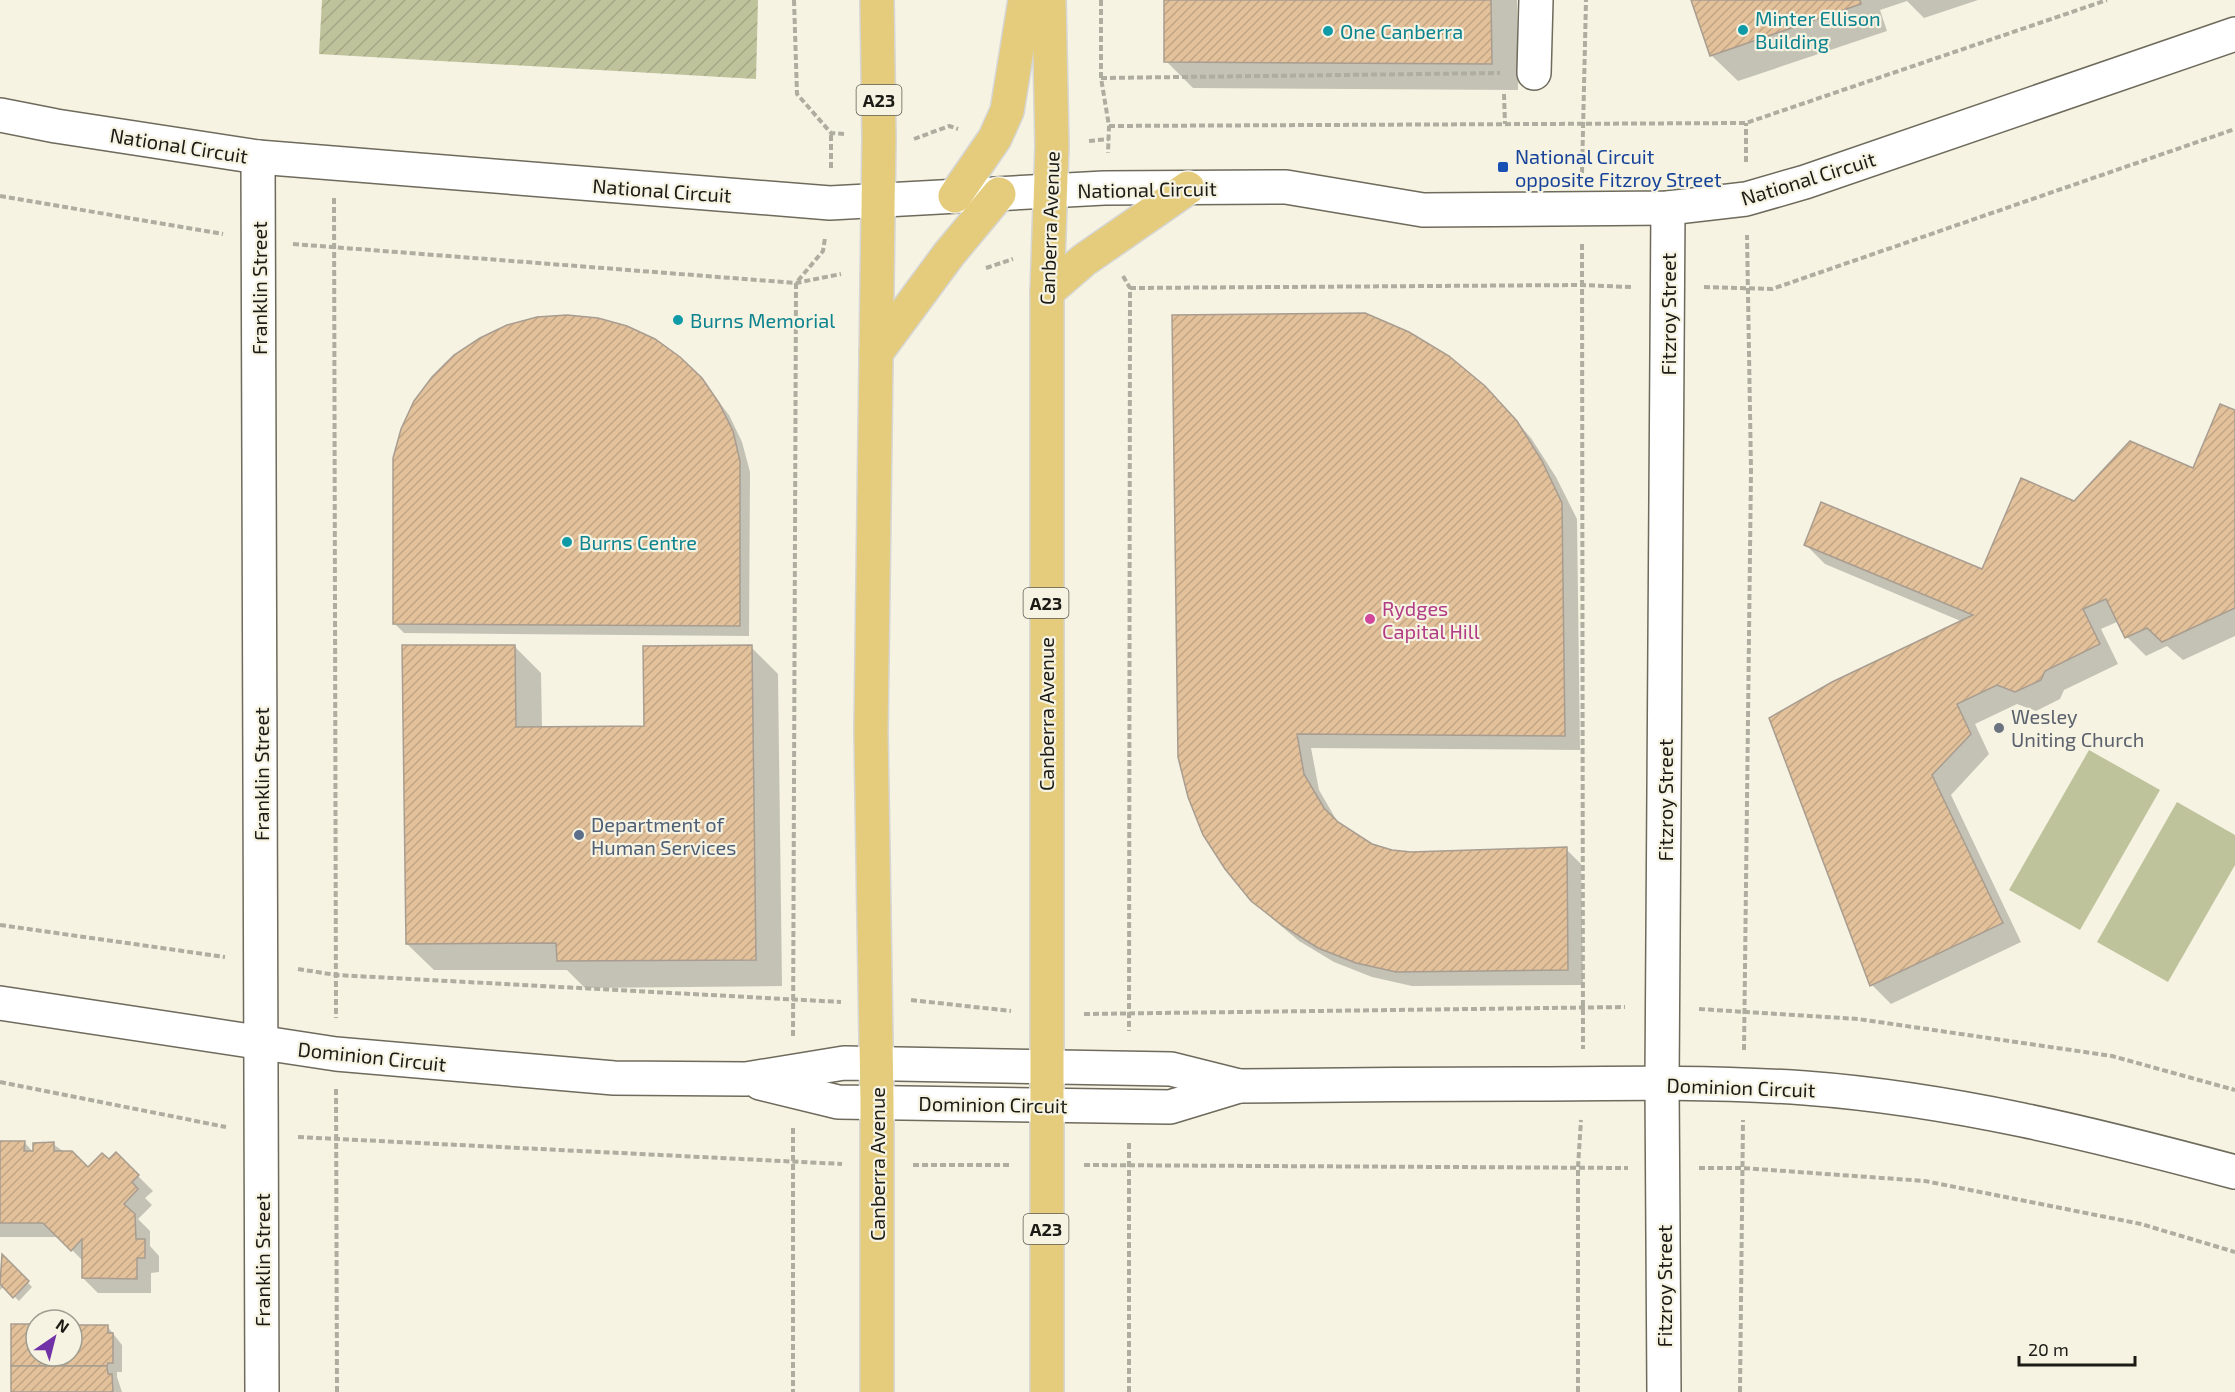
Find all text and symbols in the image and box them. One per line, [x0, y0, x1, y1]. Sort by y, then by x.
place label: Minter Ellison Building [1755, 6, 1881, 53]
place label: One Canberra [1340, 19, 1463, 43]
marker: Minter Ellison Building [1736, 23, 1750, 37]
marker: One Canberra [1321, 24, 1335, 38]
road number: A23 [856, 85, 902, 115]
street label: National Circuit [108, 122, 250, 168]
place label: National Circuit opposite Fitzroy Street [1515, 144, 1722, 191]
street label: National Circuit [1738, 146, 1879, 210]
street label: Canberra Avenue [1034, 151, 1064, 305]
marker: National Circuit opposite Fitzroy Street [1496, 160, 1510, 174]
street label: National Circuit [592, 173, 733, 207]
street label: National Circuit [1077, 176, 1217, 202]
street label: Franklin Street [247, 221, 271, 355]
street label: Fitzroy Street [1656, 252, 1680, 375]
place label: Burns Memorial [690, 308, 835, 332]
marker: Burns Memorial [671, 313, 685, 327]
place label: Burns Centre [579, 530, 697, 554]
marker: Burns Centre [560, 535, 574, 549]
road number: A23 [1024, 588, 1068, 618]
place label: Rydges Capital Hill [1382, 596, 1480, 643]
marker: Rydges Capital Hill [1363, 612, 1377, 626]
street label: Canberra Avenue [1034, 637, 1058, 791]
place label: Wesley Uniting Church [2011, 704, 2144, 751]
street label: Franklin Street [249, 707, 273, 841]
marker: Wesley Uniting Church [1992, 721, 2006, 735]
street label: Fitzroy Street [1653, 738, 1677, 861]
place label: Department of Human Services [591, 812, 736, 859]
marker: Department of Human Services [572, 828, 586, 842]
street label: Dominion Circuit [297, 1036, 448, 1076]
street label: Dominion Circuit [1666, 1072, 1816, 1102]
street label: Canberra Avenue [865, 1087, 889, 1241]
street label: Dominion Circuit [918, 1091, 1068, 1117]
street label: Franklin Street [250, 1193, 274, 1327]
road number: A23 [1024, 1214, 1068, 1244]
street label: Fitzroy Street [1652, 1224, 1676, 1347]
north arrow [24, 1308, 84, 1368]
text: N [53, 1314, 73, 1336]
scale bar [2019, 1329, 2134, 1367]
text: 20 m [2028, 1338, 2069, 1360]

